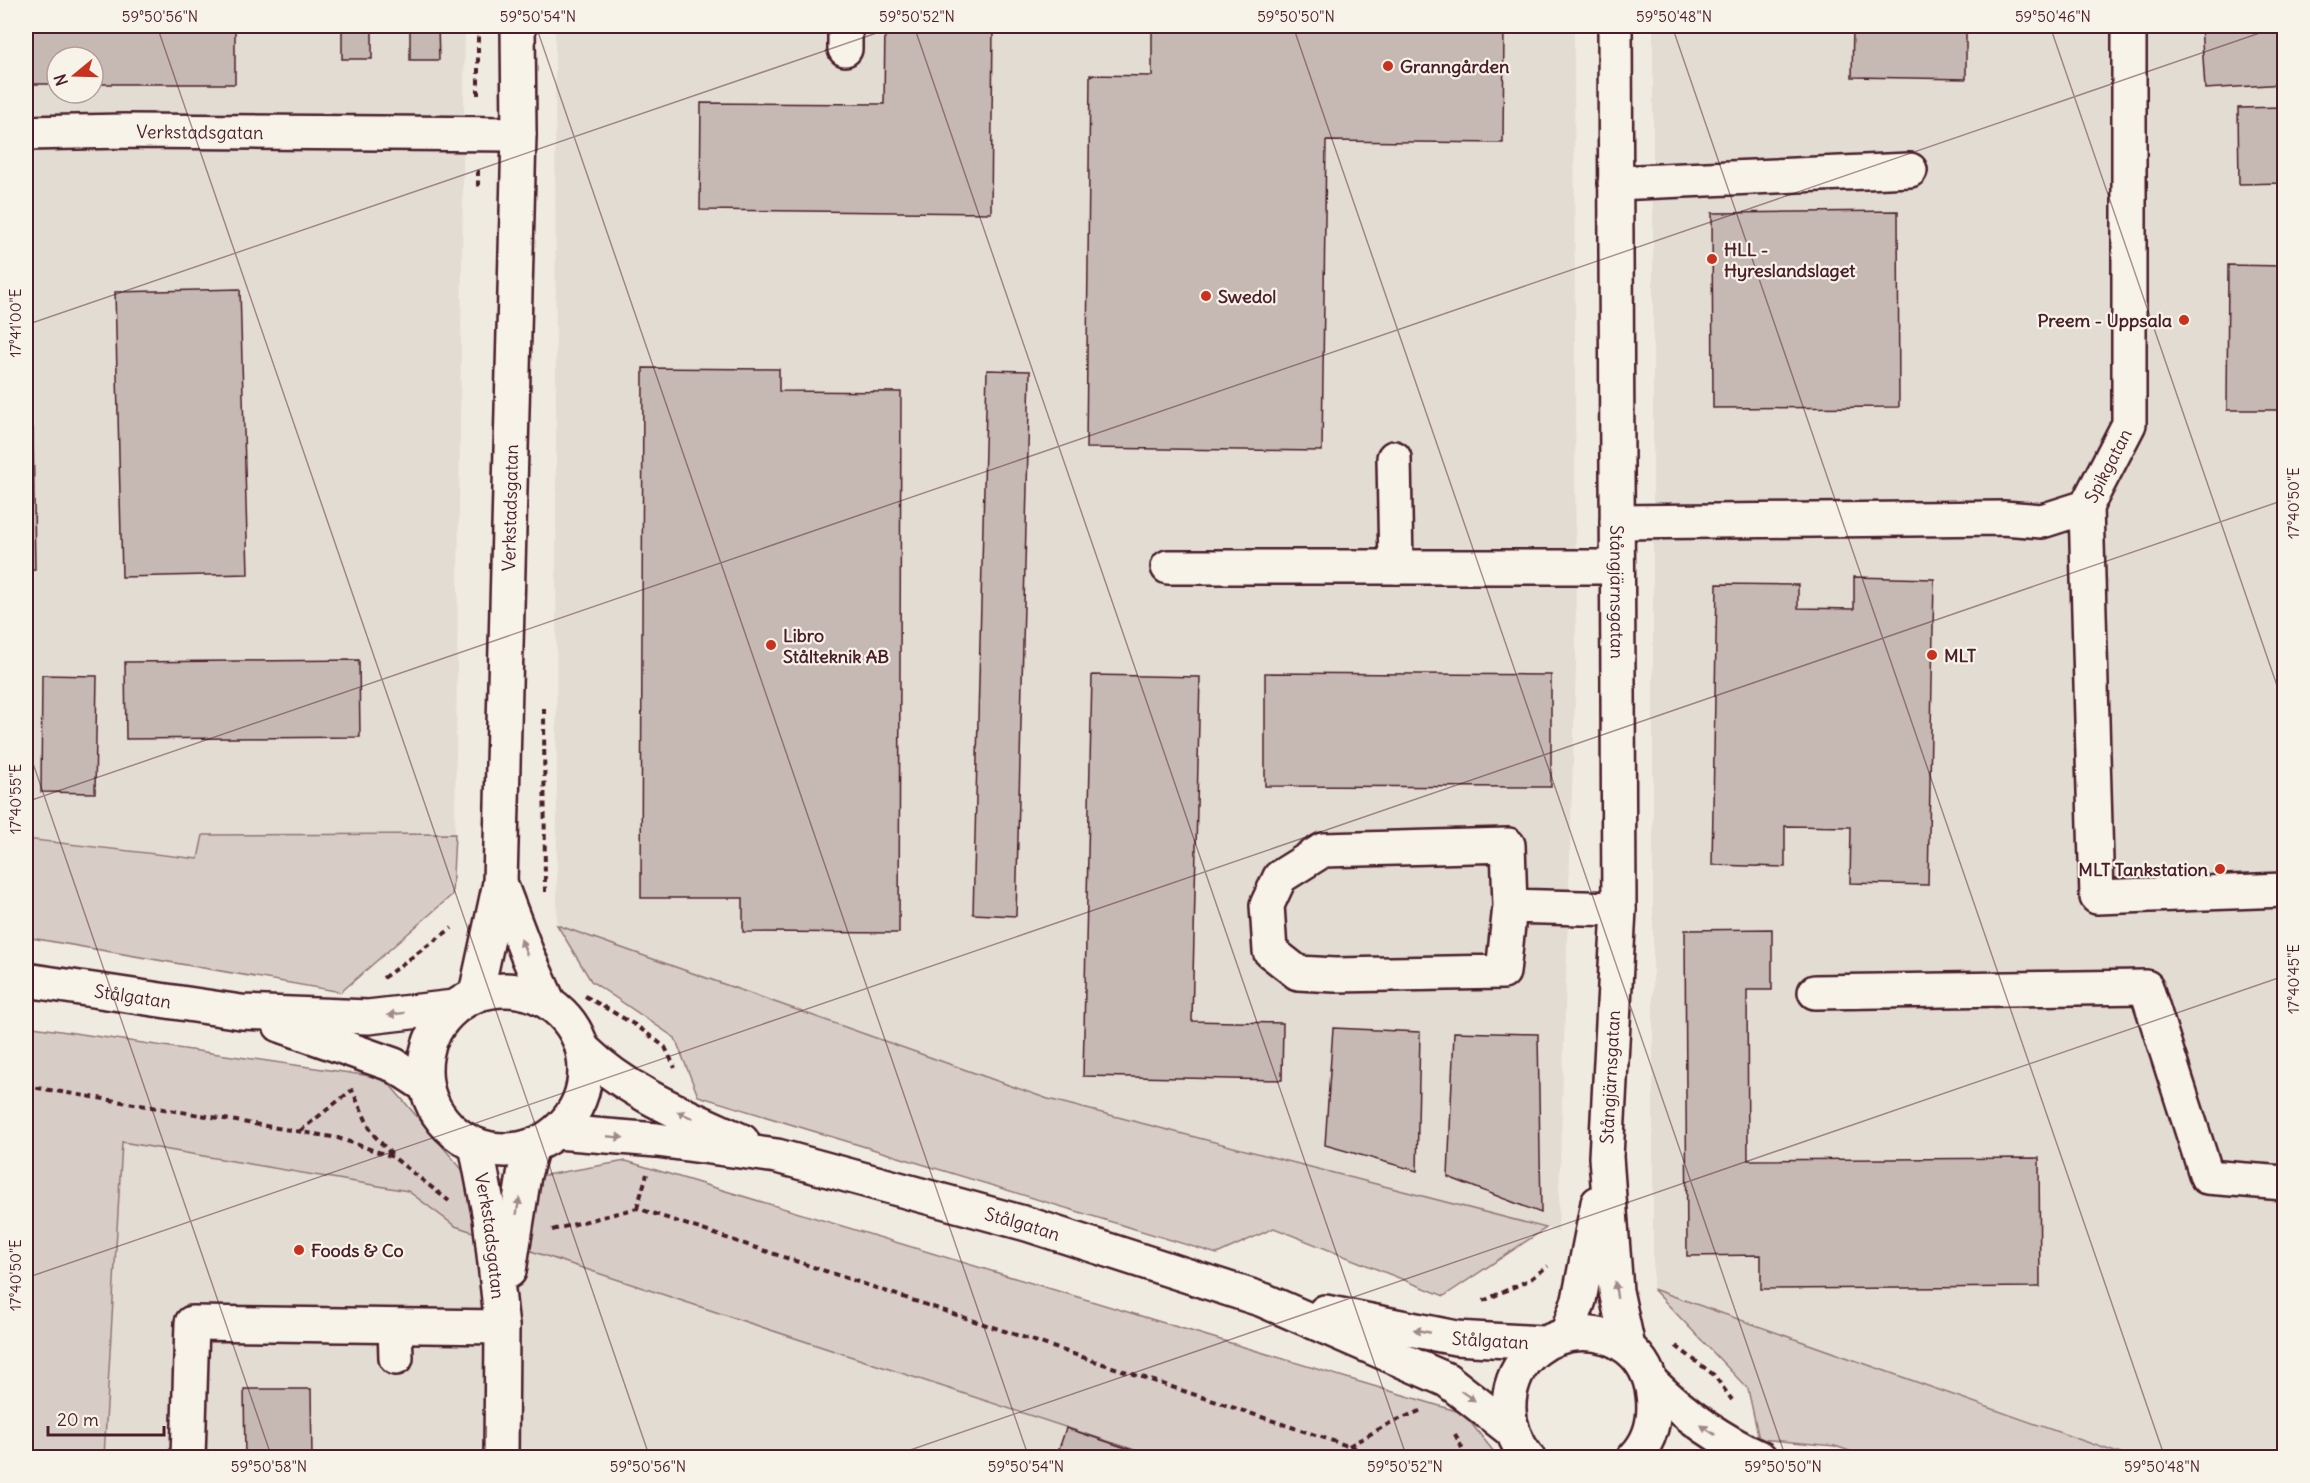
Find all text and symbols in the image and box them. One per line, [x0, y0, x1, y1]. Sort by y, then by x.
text: 59°50'56"N [122, 7, 198, 26]
text: 59°50'54"N [500, 7, 576, 26]
text: 59°50'52"N [879, 7, 955, 26]
text: 59°50'50"N [1257, 7, 1335, 26]
text: 59°50'48"N [1636, 7, 1712, 26]
text: 59°50'46"N [2015, 7, 2091, 26]
north arrow [45, 45, 105, 105]
place label: Granngården [1400, 55, 1510, 78]
marker: Granngården [1381, 59, 1395, 73]
text: N [50, 71, 72, 88]
street label: Verkstadsgatan [136, 120, 264, 144]
place label: HLL - Hyreslandslaget [1724, 238, 1856, 282]
marker: HLL - Hyreslandslaget [1705, 252, 1719, 266]
place label: Swedol [1218, 285, 1276, 308]
text: 17°41'00"E [6, 288, 25, 358]
marker: Swedol [1199, 289, 1213, 303]
place label: Preem - Uppsala [2037, 309, 2172, 332]
marker: Preem - Uppsala [2177, 313, 2191, 327]
street label: Spikgatan [2079, 425, 2136, 507]
street label: Verkstadsgatan [496, 444, 523, 572]
text: 17°40'50"E [2284, 467, 2303, 539]
street label: Stångjärnsgatan [1606, 525, 1629, 659]
place label: Libro Stålteknik AB [783, 624, 889, 668]
marker: Libro Stålteknik AB [764, 638, 778, 652]
place label: MLT [1944, 644, 1977, 667]
marker: MLT [1925, 648, 1939, 662]
text: 17°40'55"E [6, 764, 25, 834]
place label: MLT Tankstation [2078, 858, 2209, 881]
marker: MLT Tankstation [2213, 862, 2227, 876]
one-way arrow [519, 938, 529, 956]
text: 17°40'45"E [2284, 944, 2303, 1014]
street label: Stålgatan [93, 979, 173, 1013]
one-way arrow [387, 1009, 406, 1019]
street label: Stångjärnsgatan [1595, 1010, 1625, 1144]
one-way arrow [676, 1110, 694, 1119]
one-way arrow [606, 1132, 625, 1141]
street label: Verkstadsgatan [470, 1171, 510, 1300]
one-way arrow [514, 1197, 523, 1216]
street label: Stålgatan [982, 1202, 1063, 1245]
text: 17°40'50"E [6, 1239, 25, 1311]
place label: Foods & Co [311, 1239, 404, 1262]
marker: Foods & Co [292, 1243, 306, 1257]
one-way arrow [1612, 1280, 1621, 1299]
one-way arrow [1412, 1326, 1431, 1335]
street label: Stålgatan [1451, 1326, 1530, 1354]
one-way arrow [1461, 1389, 1476, 1401]
scale bar [48, 1399, 164, 1437]
text: 20 m [57, 1408, 99, 1431]
one-way arrow [1701, 1424, 1717, 1436]
text: 59°50'58"N [231, 1457, 307, 1476]
text: 59°50'56"N [610, 1457, 686, 1476]
text: 59°50'54"N [988, 1457, 1064, 1476]
text: 59°50'52"N [1367, 1457, 1443, 1476]
text: 59°50'50"N [1744, 1457, 1822, 1476]
text: 59°50'48"N [2124, 1457, 2200, 1476]

